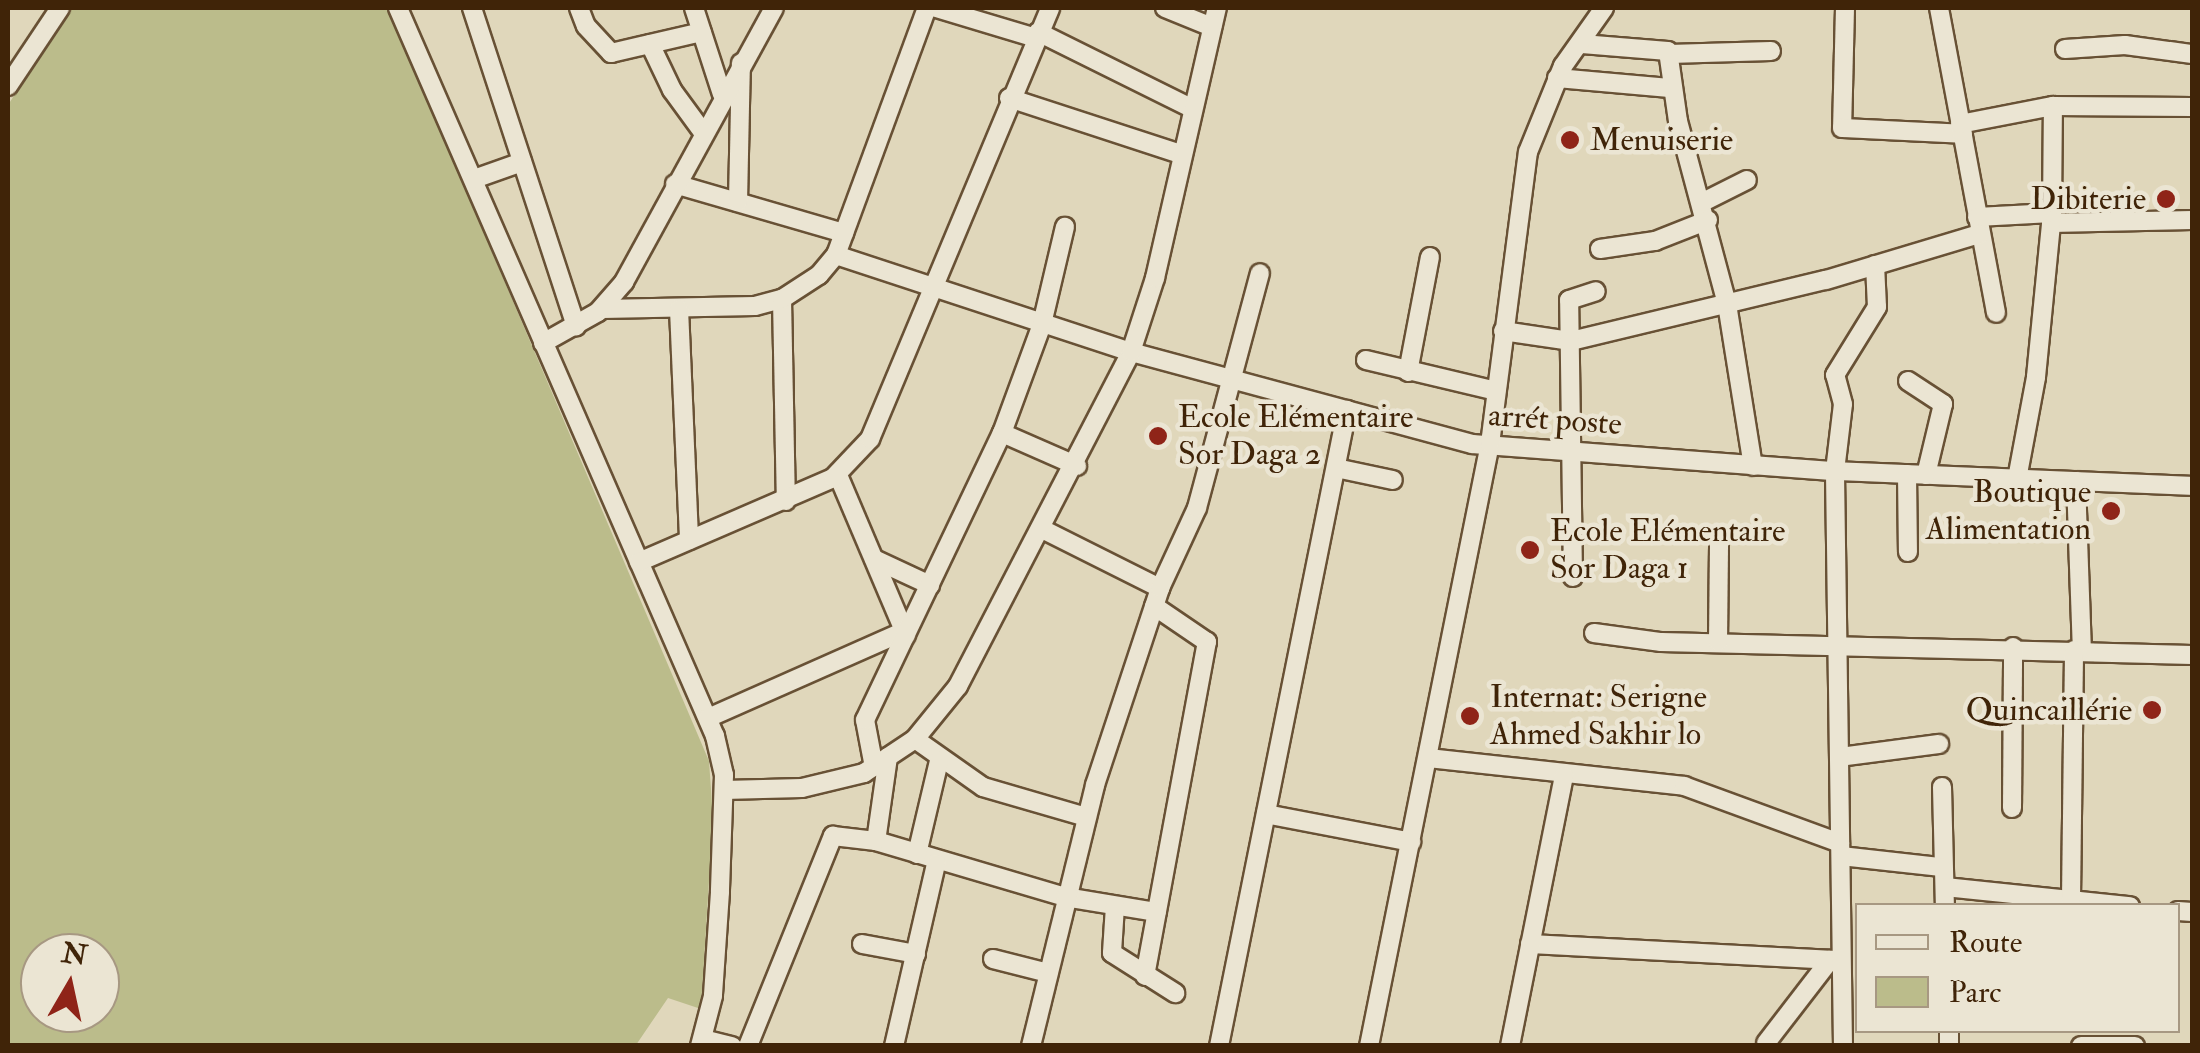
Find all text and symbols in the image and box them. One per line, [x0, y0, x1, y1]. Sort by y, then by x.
place label: Menuiserie [1590, 121, 1733, 159]
marker: Menuiserie [1559, 129, 1581, 151]
place label: Dibiterie [2030, 180, 2146, 218]
marker: Dibiterie [2155, 188, 2177, 210]
street label: arrét poste [1487, 396, 1623, 444]
place label: Ecole Elémentaire Sor Daga 2 [1178, 399, 1413, 474]
marker: Ecole Elémentaire Sor Daga 2 [1147, 425, 1169, 447]
place label: Boutique Alimentation [1925, 474, 2091, 549]
marker: Boutique Alimentation [2100, 500, 2122, 522]
place label: Ecole Elémentaire Sor Daga 1 [1550, 513, 1785, 588]
marker: Ecole Elémentaire Sor Daga 1 [1519, 539, 1541, 561]
place label: Internat: Serigne Ahmed Sakhir lo [1490, 679, 1707, 754]
place label: Quincaillérie [1966, 691, 2132, 729]
marker: Quincaillérie [2141, 699, 2163, 721]
marker: Internat: Serigne Ahmed Sakhir lo [1459, 705, 1481, 727]
legend [1855, 903, 2180, 1033]
text: Route [1949, 924, 2022, 961]
north arrow [20, 933, 120, 1033]
text: N [59, 936, 90, 974]
text: Parc [1949, 974, 2001, 1011]

